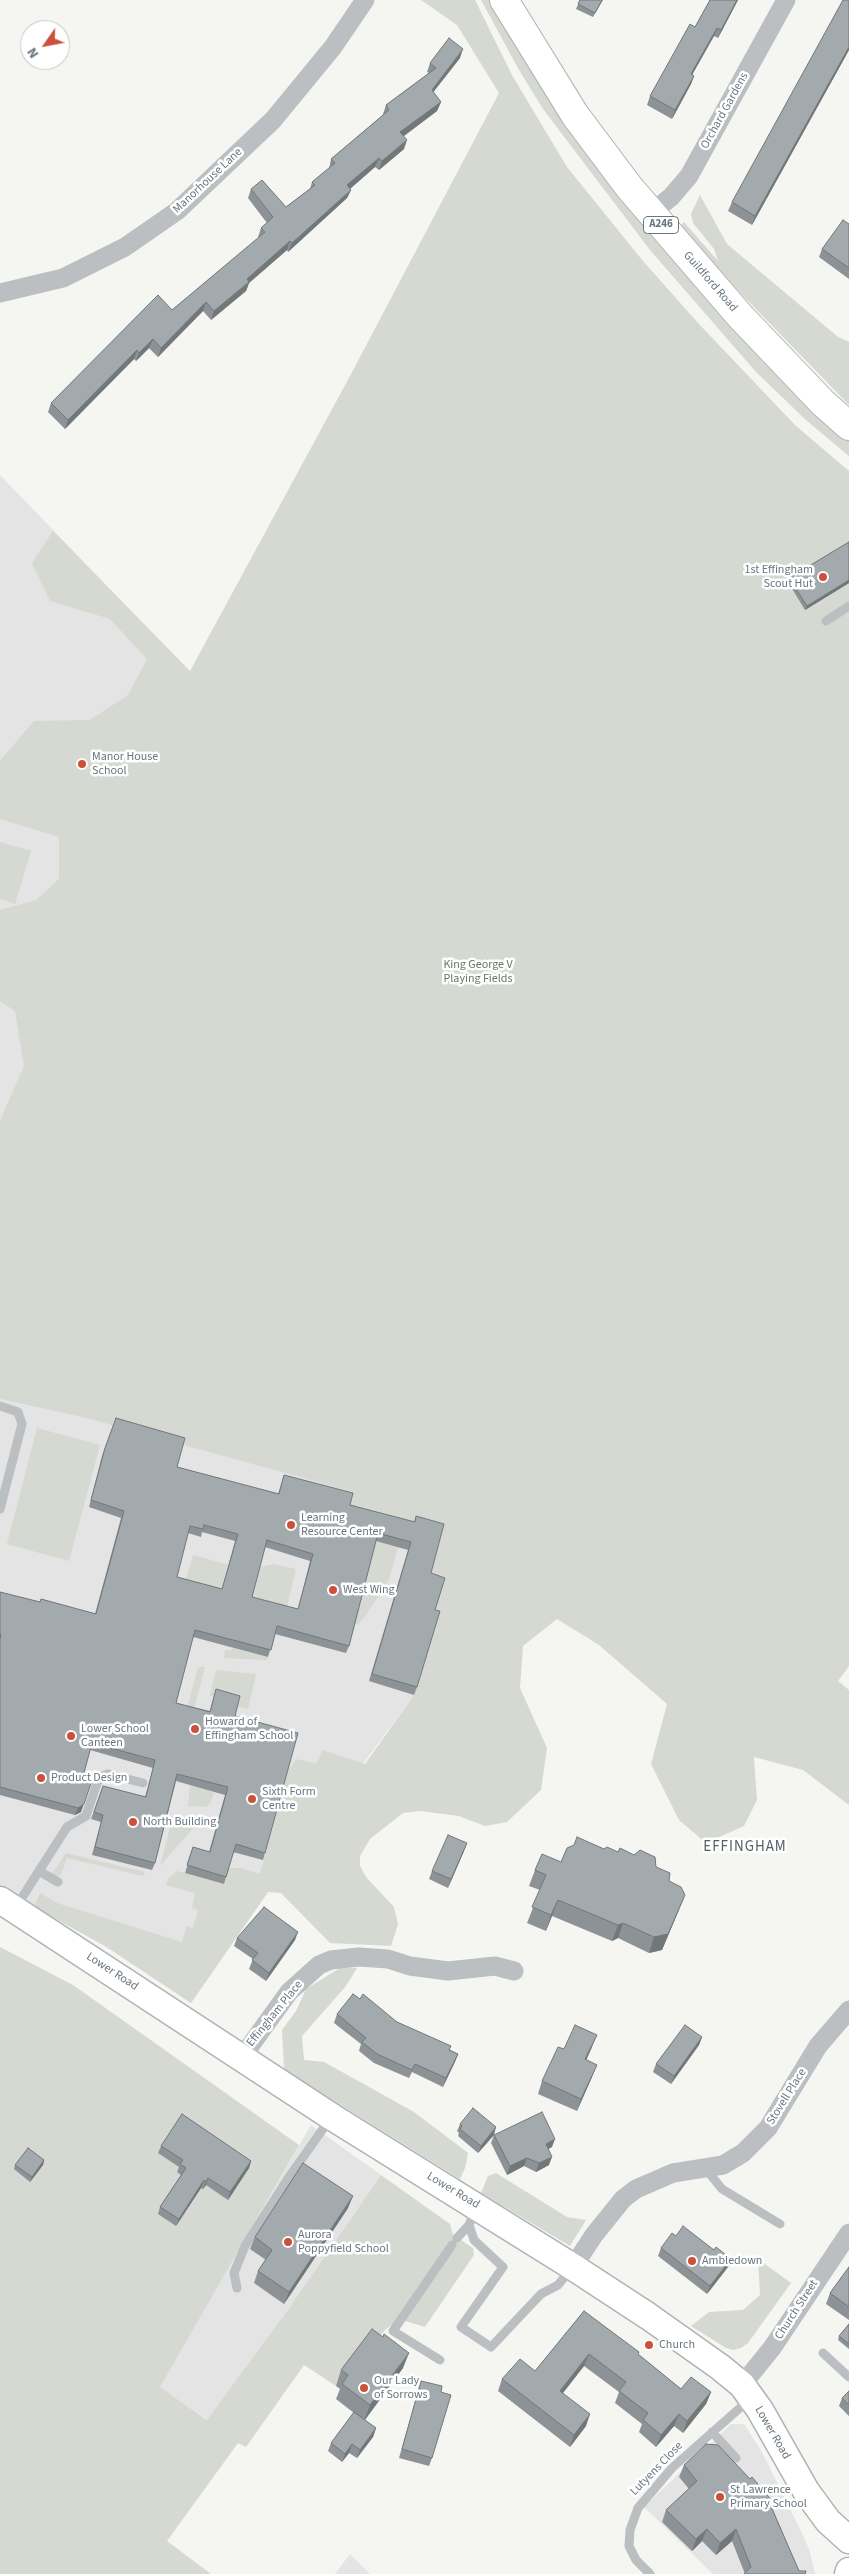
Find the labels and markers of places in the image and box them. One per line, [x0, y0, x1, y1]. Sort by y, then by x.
place label: 1st Effingham Scout Hut [744, 563, 813, 591]
marker: 1st Effingham Scout Hut [817, 571, 829, 583]
place label: Manor House School [92, 750, 158, 778]
marker: Manor House School [76, 758, 88, 770]
place label: Learning Resource Center [301, 1511, 383, 1539]
marker: Learning Resource Center [285, 1519, 297, 1531]
place label: West Wing [343, 1583, 395, 1597]
marker: West Wing [327, 1584, 339, 1596]
place label: Howard of Effingham School [205, 1715, 293, 1743]
place label: Lower School Canteen [81, 1722, 149, 1750]
marker: Howard of Effingham School [189, 1723, 201, 1735]
marker: Lower School Canteen [65, 1730, 77, 1742]
place label: Product Design [51, 1771, 127, 1785]
marker: Product Design [35, 1772, 47, 1784]
place label: Sixth Form Centre [262, 1785, 316, 1813]
marker: Sixth Form Centre [246, 1793, 258, 1805]
place label: North Building [143, 1815, 216, 1829]
marker: North Building [127, 1816, 139, 1828]
place label: Aurora Poppyfield School [298, 2228, 389, 2256]
marker: Aurora Poppyfield School [282, 2236, 294, 2248]
place label: Ambledown [702, 2254, 762, 2268]
marker: Ambledown [686, 2255, 698, 2267]
place label: Church [659, 2338, 695, 2352]
marker: Church [643, 2339, 655, 2351]
place label: Our Lady of Sorrows [374, 2374, 428, 2402]
marker: Our Lady of Sorrows [358, 2382, 370, 2394]
place label: St Lawrence Primary School [730, 2483, 807, 2511]
marker: St Lawrence Primary School [714, 2491, 726, 2503]

